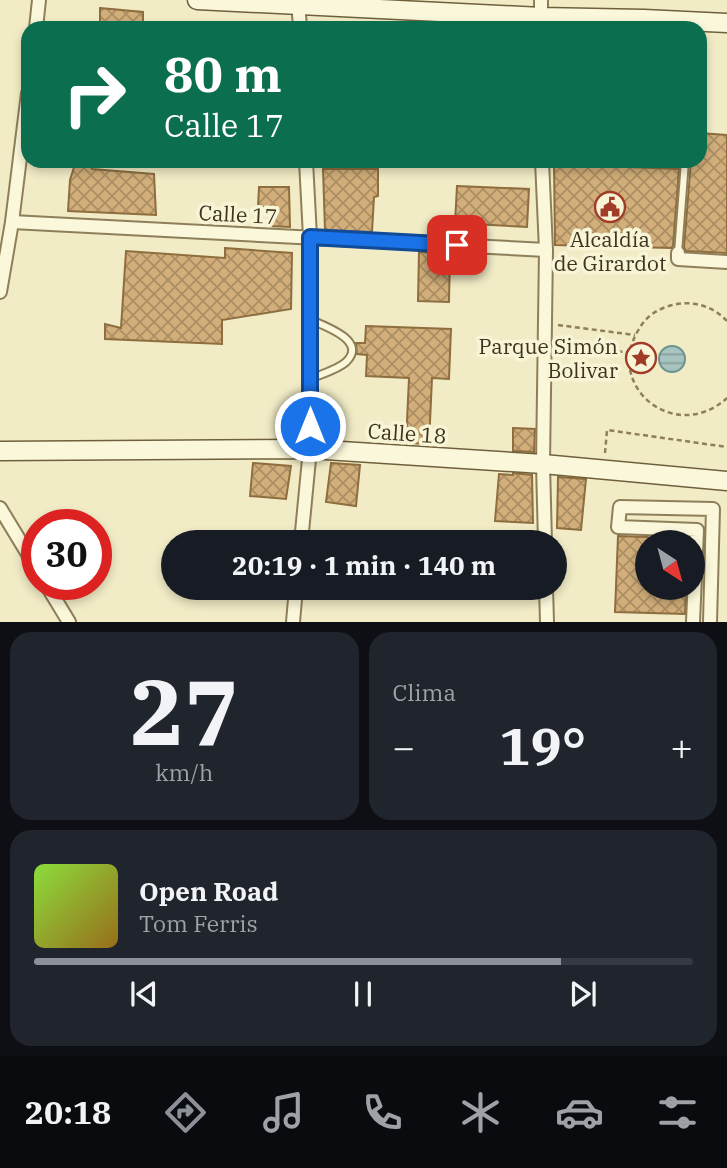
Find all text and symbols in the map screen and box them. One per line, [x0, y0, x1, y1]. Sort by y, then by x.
text: 80 m [164, 42, 282, 105]
icon: right [49, 49, 140, 140]
text: Calle 17 [164, 104, 284, 146]
public building icon: Alcaldía de Girardot [593, 190, 627, 224]
street label: Calle 17 [198, 198, 278, 230]
pin [427, 215, 487, 275]
place label: Alcaldía de Girardot [554, 225, 666, 277]
icon: arrive [438, 226, 476, 264]
place label: Parque Simón Bolivar [478, 332, 619, 384]
place icon: Parque Simón Bolivar [624, 341, 658, 375]
position arrow [273, 389, 347, 463]
street label: Calle 18 [367, 416, 447, 450]
speed limit sign: 30 [21, 509, 112, 600]
north arrow [635, 530, 705, 600]
map controls [635, 530, 705, 600]
text: 20:19 · 1 min · 140 m [232, 548, 496, 582]
text: 27 [130, 652, 239, 770]
text: Clima [393, 677, 456, 707]
text: 19° [499, 712, 586, 779]
text: − [393, 722, 415, 771]
text: + [670, 722, 693, 771]
text: km/h [155, 757, 213, 787]
text: Open Road [139, 874, 278, 908]
text: Tom Ferris [139, 908, 258, 938]
icon: previous [125, 975, 163, 1013]
icon: pause [344, 975, 382, 1013]
icon: next [564, 975, 602, 1013]
icon: directions [161, 1088, 210, 1137]
icon: music [259, 1088, 308, 1137]
icon: phone [358, 1088, 407, 1137]
icon: climate [456, 1088, 505, 1137]
icon: car [555, 1088, 604, 1137]
icon: filters [653, 1088, 702, 1137]
text: 20:18 [25, 1091, 111, 1133]

